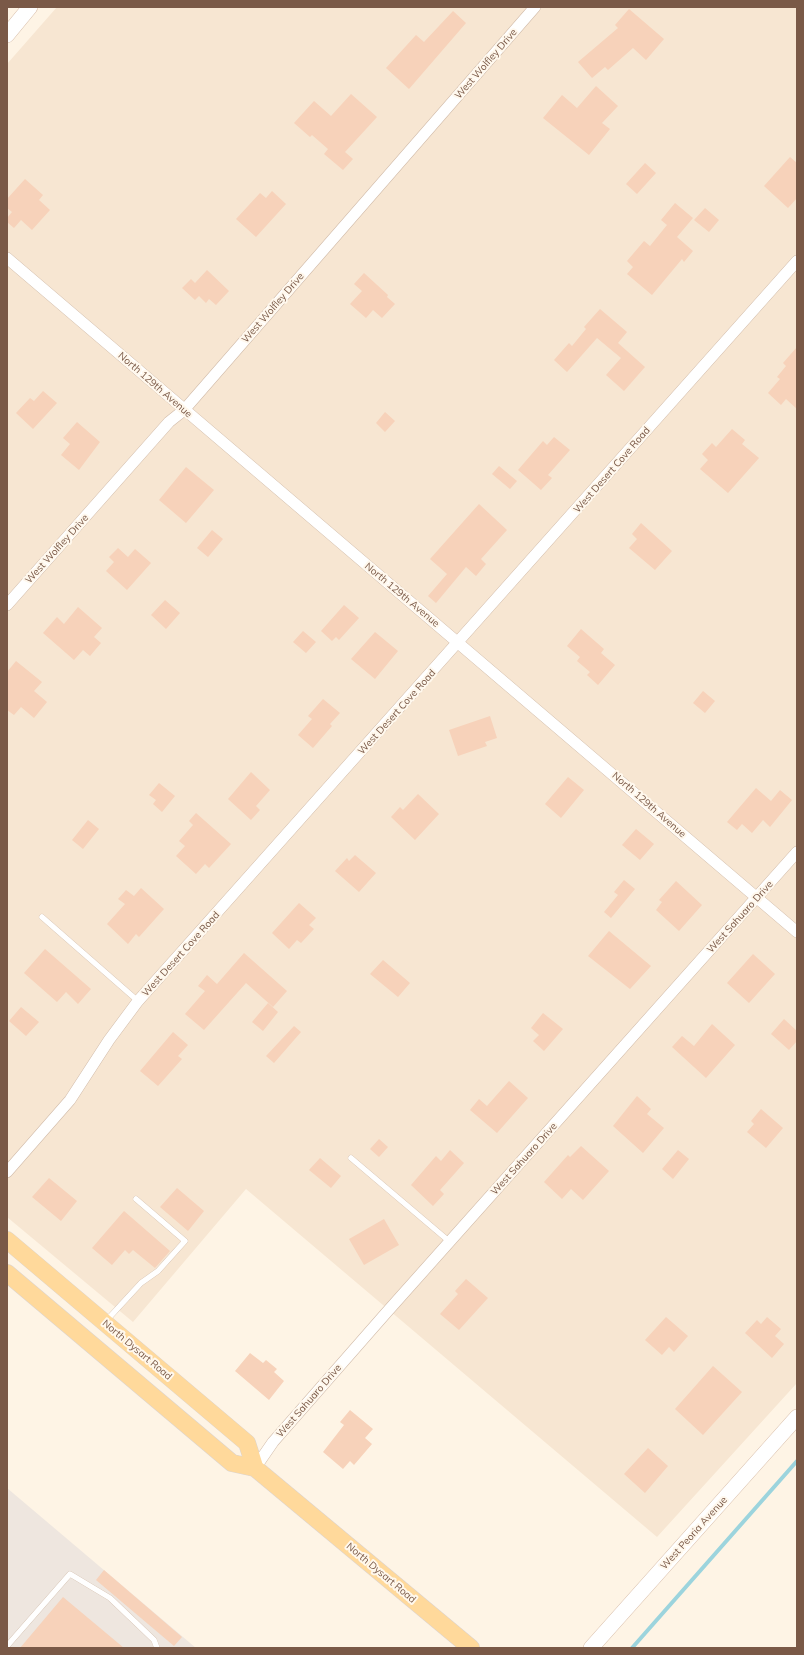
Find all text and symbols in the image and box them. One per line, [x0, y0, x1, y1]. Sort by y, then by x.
street label: West Wolfley Drive [452, 27, 520, 101]
street label: West Wolfley Drive [239, 271, 307, 345]
street label: North 129th Avenue [116, 350, 194, 420]
street label: West Desert Cove Road [571, 424, 653, 516]
street label: West Wolfley Drive [23, 512, 91, 586]
street label: North 129th Avenue [362, 560, 442, 630]
street label: West Desert Cove Road [356, 667, 438, 757]
street label: North 129th Avenue [610, 770, 688, 840]
street label: West Sahuaro Drive [704, 878, 776, 956]
street label: West Desert Cove Road [140, 909, 222, 999]
street label: West Sahuaro Drive [488, 1120, 560, 1198]
street label: North Dysart Road [100, 1317, 174, 1383]
street label: West Sahuaro Drive [274, 1362, 344, 1440]
street label: West Peoria Avenue [658, 1494, 730, 1572]
street label: North Dysart Road [344, 1540, 418, 1606]

